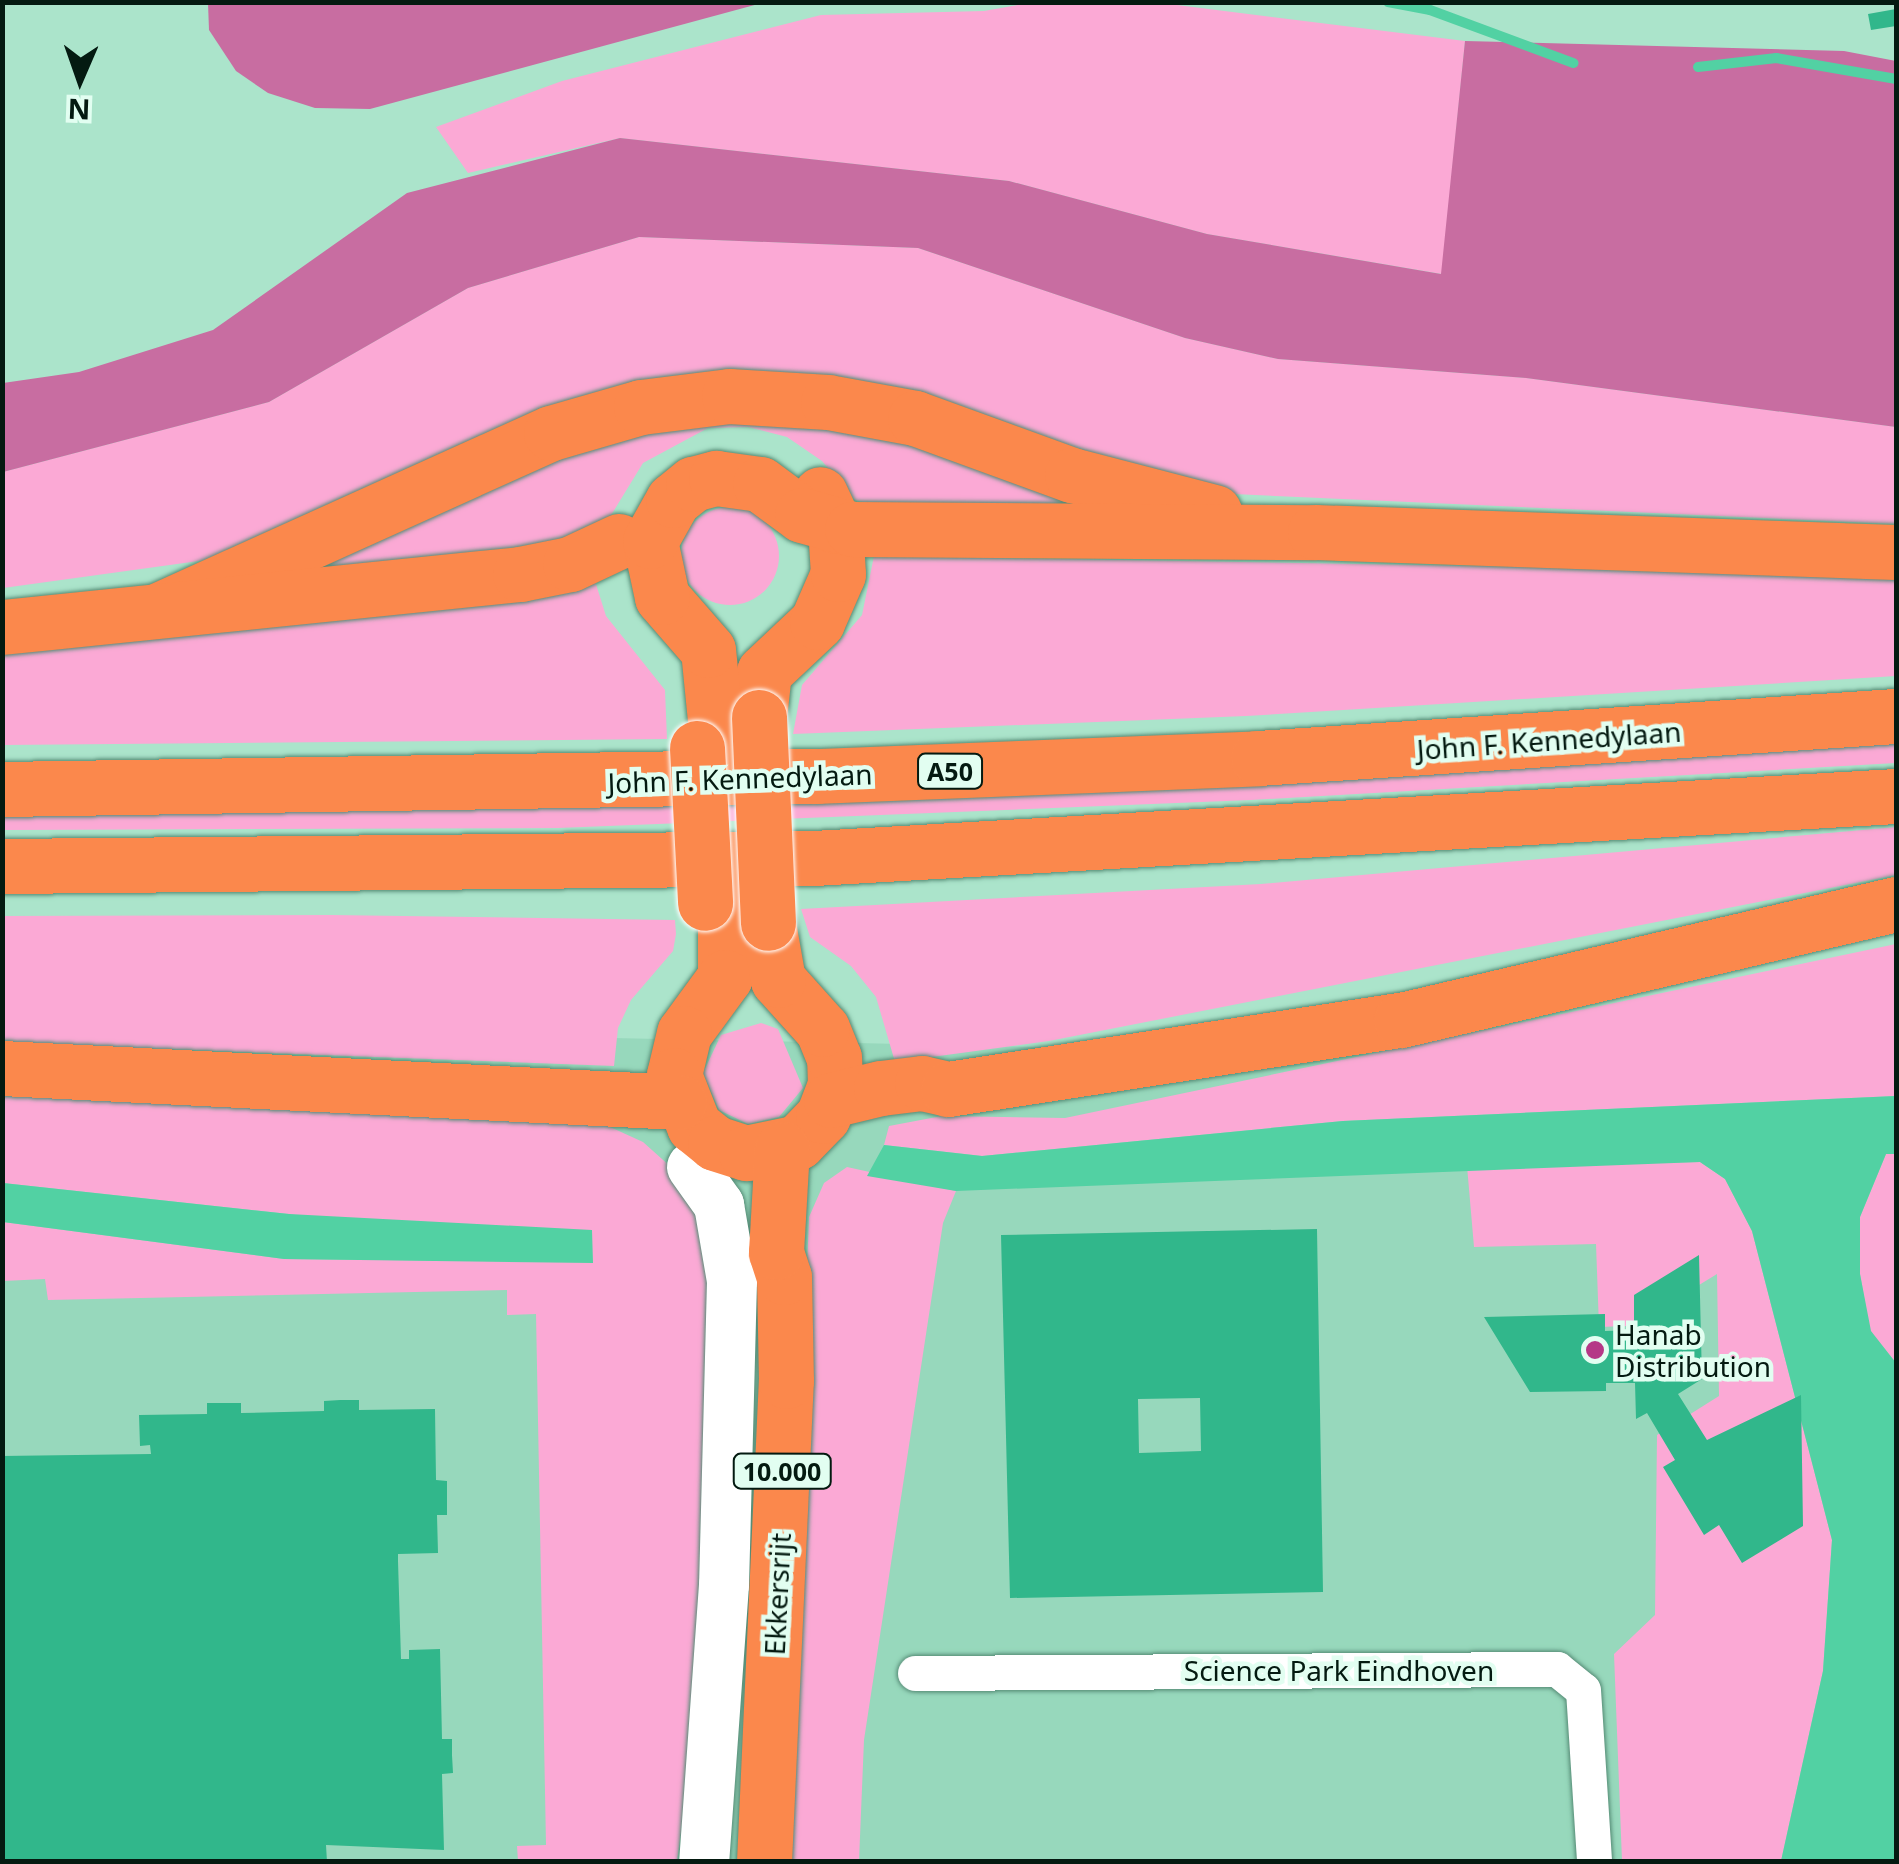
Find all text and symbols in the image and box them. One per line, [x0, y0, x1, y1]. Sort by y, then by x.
north arrow [30, 30, 130, 130]
text: N [67, 91, 91, 129]
street label: John F. Kennedylaan [1416, 714, 1682, 766]
road number: A50 [915, 751, 985, 791]
street label: John F. Kennedylaan [607, 757, 873, 799]
place label: Hanab Distribution [1615, 1317, 1771, 1383]
marker: Hanab Distribution [1584, 1339, 1606, 1361]
road number: 10.000 [732, 1451, 832, 1491]
street label: Ekkersrijt [757, 1532, 797, 1656]
street label: Science Park Eindhoven [1184, 1653, 1494, 1687]

